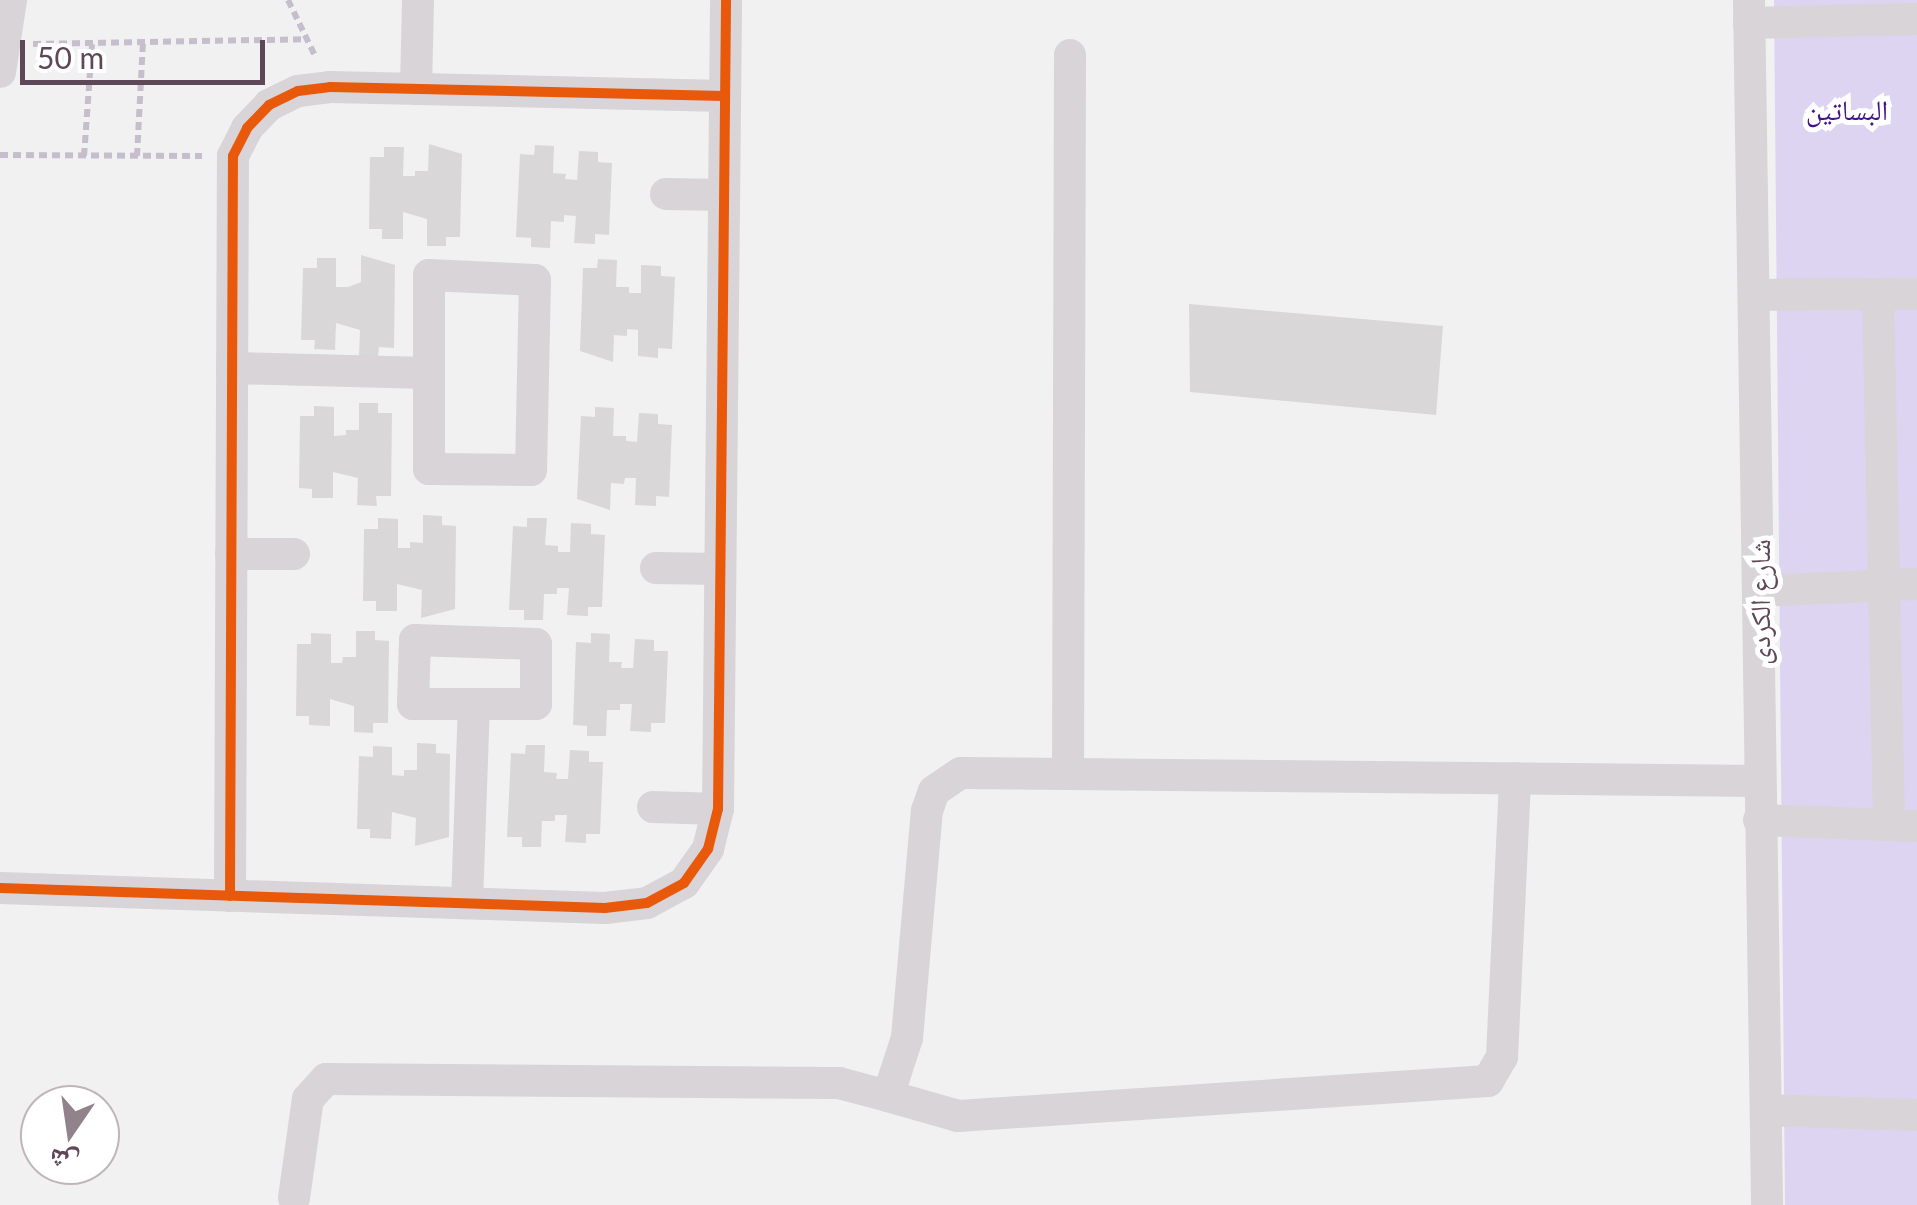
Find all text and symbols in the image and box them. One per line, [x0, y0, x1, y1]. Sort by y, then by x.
scale bar [25, 20, 270, 82]
text: 50 m [37, 39, 104, 75]
park label: البساتين [1806, 92, 1888, 126]
street label: شارع الكردى [1742, 539, 1776, 665]
north arrow [20, 1085, 120, 1185]
text: ش [45, 1142, 82, 1182]

